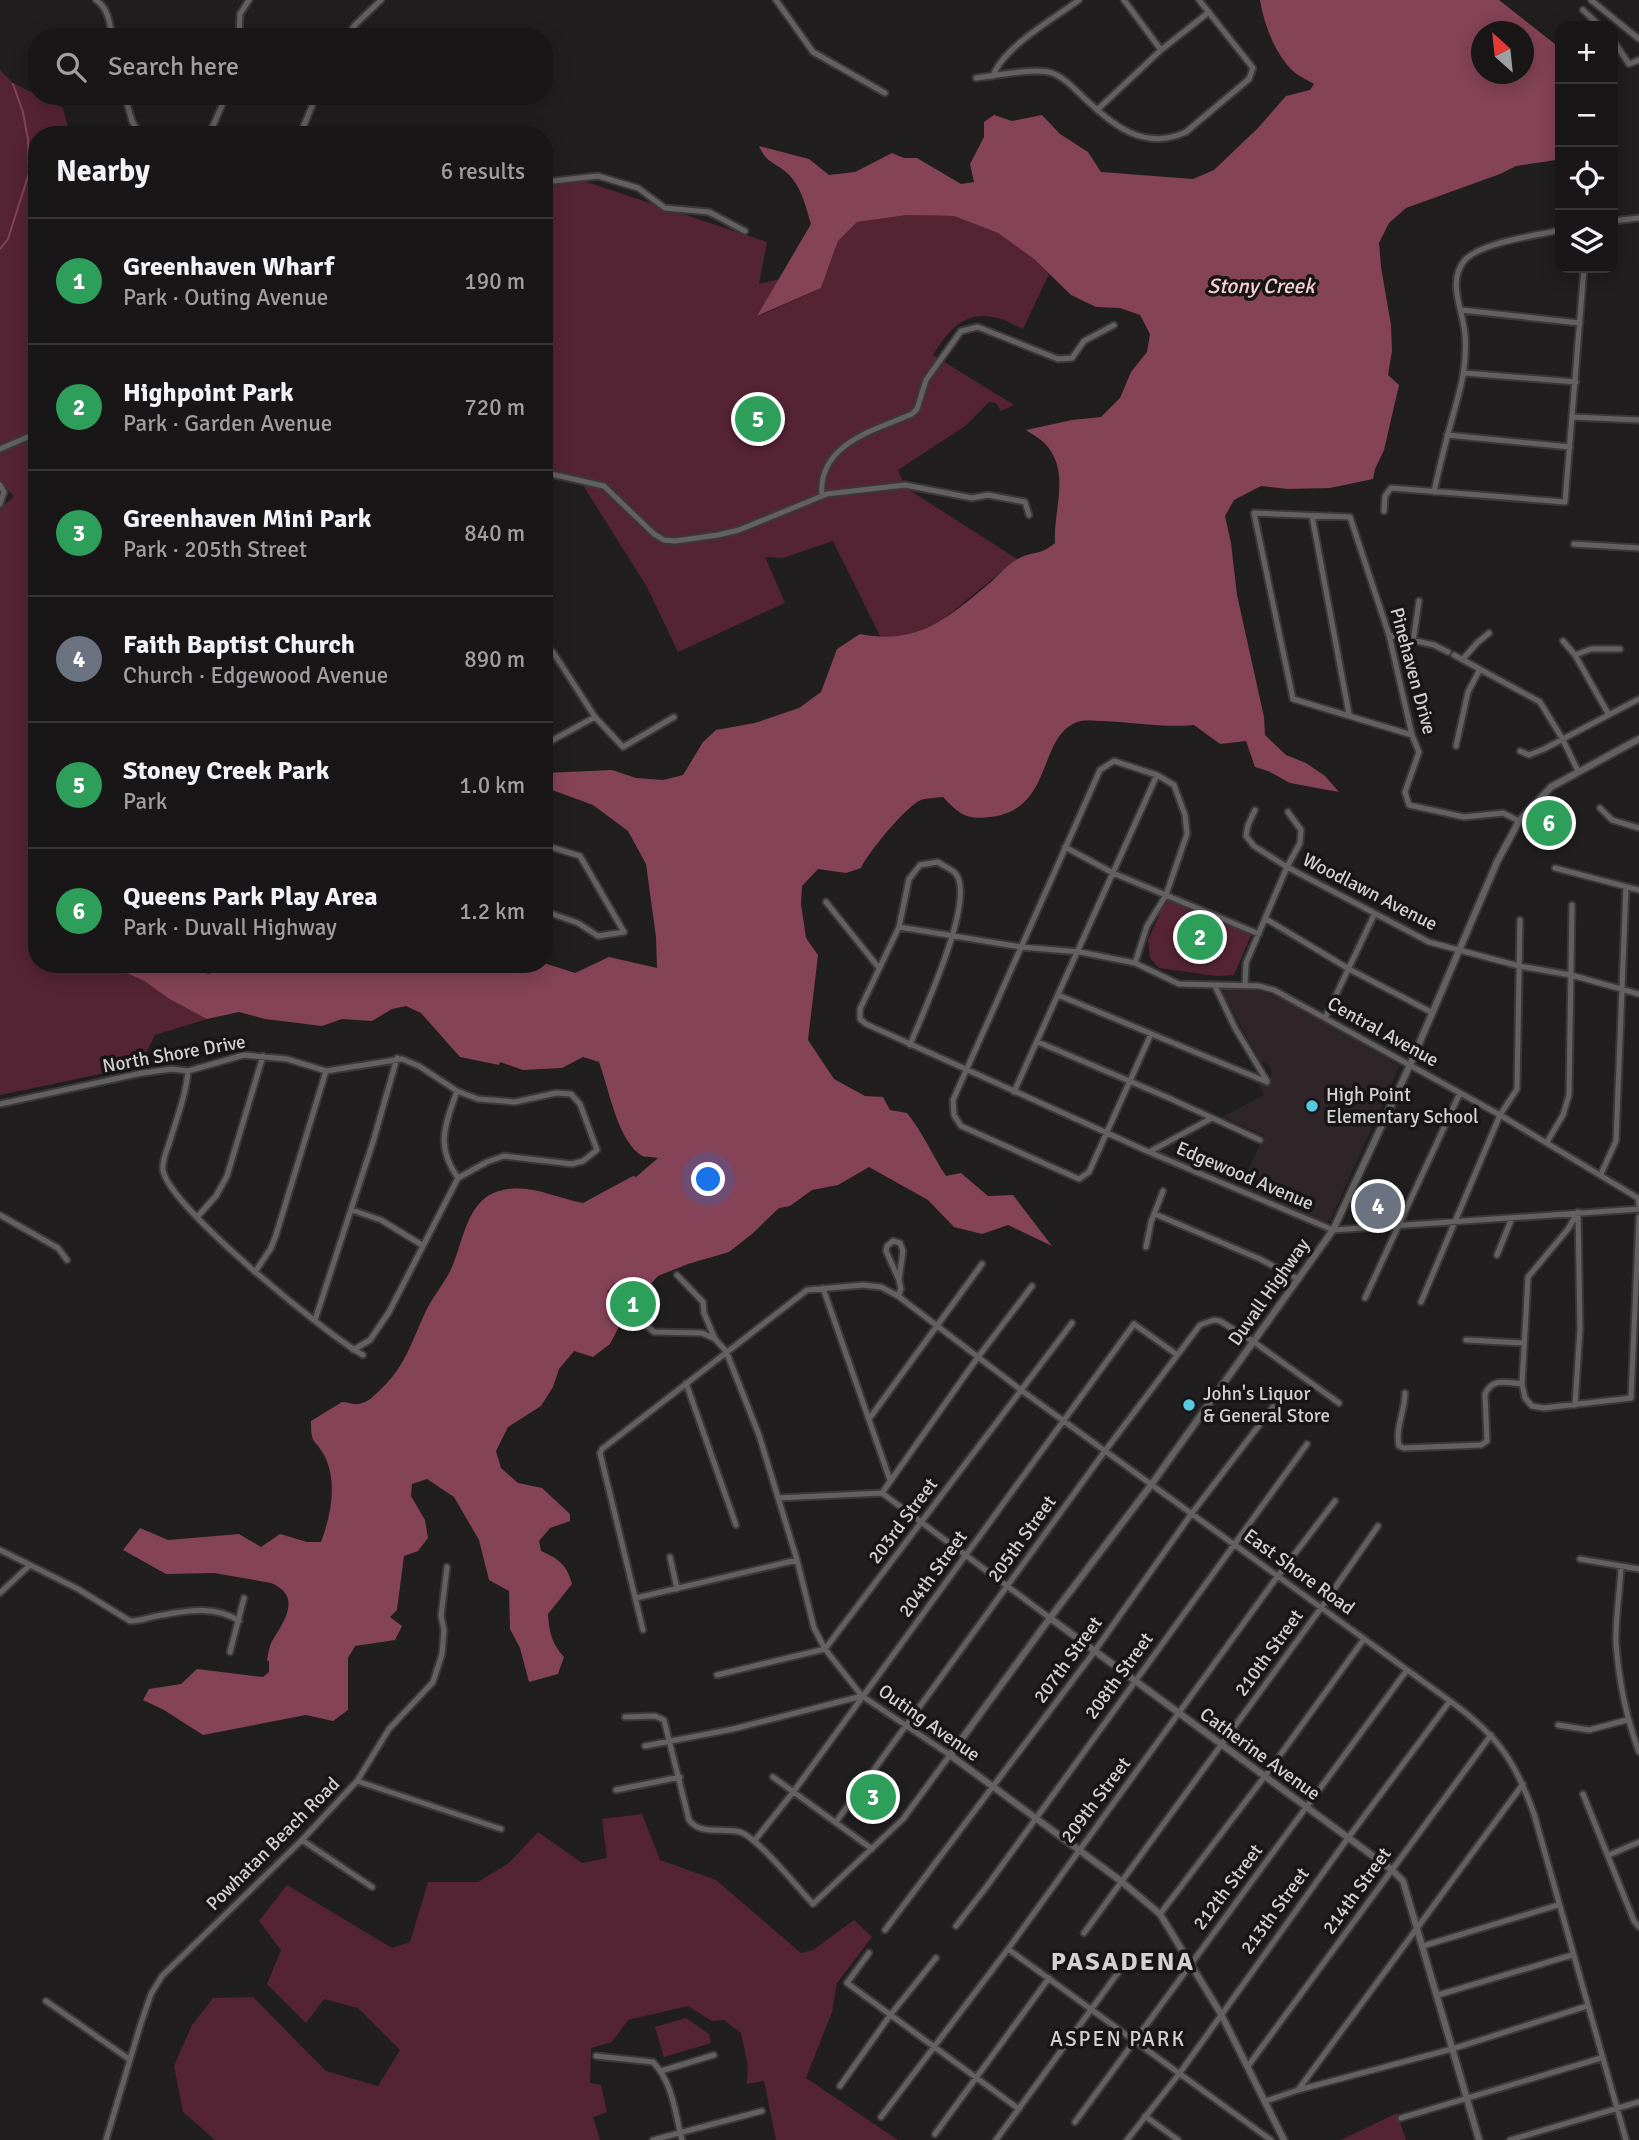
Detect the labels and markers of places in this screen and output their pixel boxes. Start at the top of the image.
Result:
pin: 5 [735,393,781,445]
pin: 6 [1526,797,1572,849]
pin: 2 [1177,911,1223,963]
place label: High Point Elementary School [1326,1083,1479,1129]
marker: High Point Elementary School [1304,1098,1320,1114]
pin: 4 [1355,1180,1401,1232]
pin: 1 [610,1278,656,1330]
place label: John's Liquor & General Store [1203,1382,1330,1428]
marker: John's Liquor & General Store [1181,1397,1197,1413]
pin: 3 [850,1771,896,1823]

